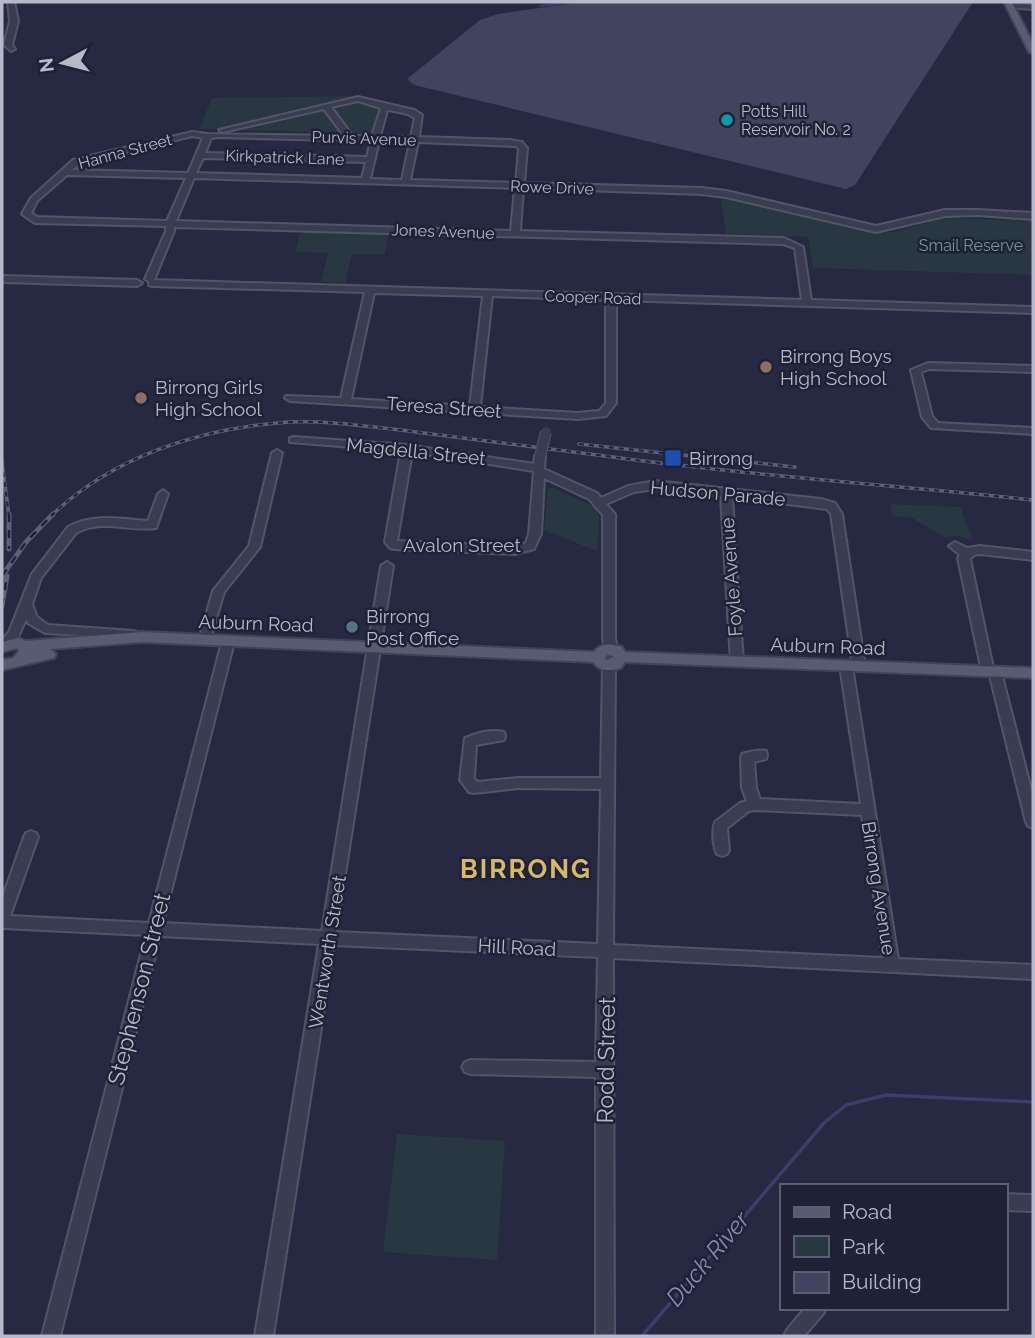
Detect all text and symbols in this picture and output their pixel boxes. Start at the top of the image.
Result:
north arrow [28,28,98,98]
text: N [34,57,58,74]
place label: Potts Hill Reservoir No. 2 [741,102,851,139]
marker: Potts Hill Reservoir No. 2 [719,112,735,128]
street label: Purvis Avenue [311,127,417,150]
street label: Hanna Street [76,130,175,173]
street label: Kirkpatrick Lane [225,146,345,169]
street label: Rowe Drive [510,177,594,198]
street label: Jones Avenue [391,220,495,243]
park label: Smail Reserve [919,236,1023,255]
street label: Cooper Road [544,286,642,309]
place label: Birrong Boys High School [780,345,892,389]
marker: Birrong Boys High School [758,359,774,375]
place label: Birrong Girls High School [155,376,263,420]
marker: Birrong Girls High School [133,390,149,406]
street label: Teresa Street [386,392,503,422]
street label: Magdella Street [345,433,487,469]
place label: Birrong [689,447,753,469]
marker: Birrong [663,448,683,468]
street label: Hudson Parade [650,476,786,510]
street label: Foyle Avenue [716,517,746,637]
street label: Avalon Street [403,534,521,556]
place label: Birrong Post Office [366,605,459,649]
street label: Auburn Road [198,610,314,636]
marker: Birrong Post Office [344,619,360,635]
street label: Auburn Road [770,633,886,659]
street label: Birrong Avenue [858,820,900,956]
district label: BIRRONG [460,854,592,884]
street label: Wentworth Street [304,873,350,1030]
street label: Stephenson Street [102,890,176,1088]
street label: Hill Road [477,934,557,960]
street label: Rodd Street [591,996,620,1124]
legend [780,1184,1007,1310]
text: Road [842,1199,892,1224]
water label: Duck River [660,1205,756,1312]
text: Park [842,1234,885,1259]
text: Building [842,1269,922,1294]

